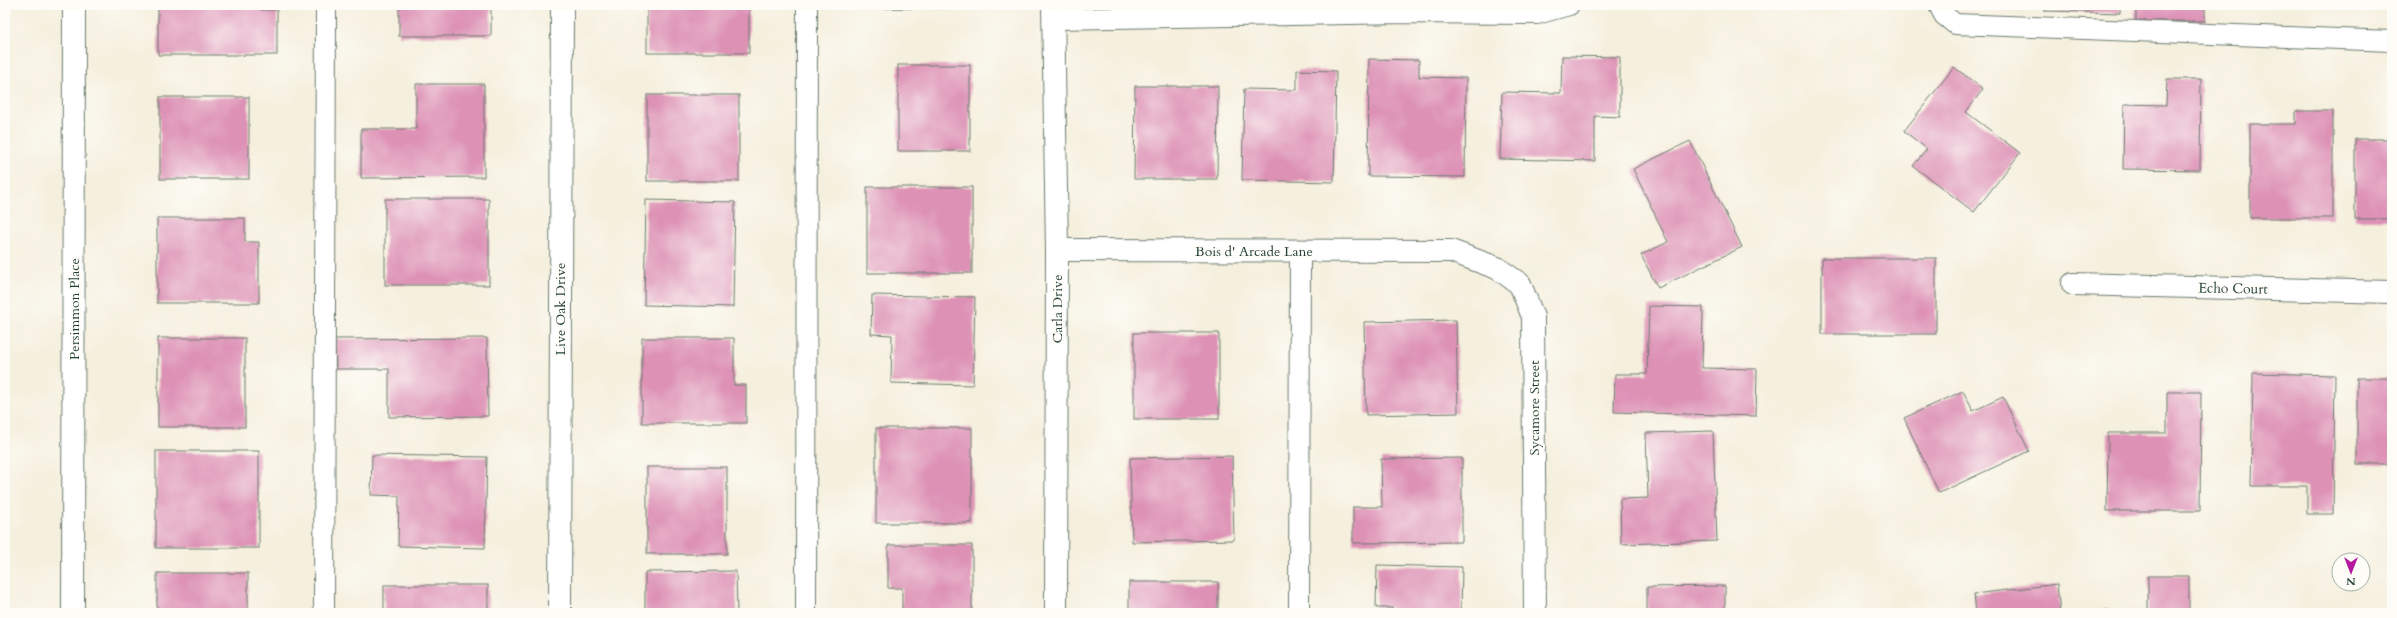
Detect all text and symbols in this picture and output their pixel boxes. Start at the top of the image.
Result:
street label: Bois d' Arcade Lane [1195,242,1313,261]
street label: Persimmon Place [65,258,84,360]
street label: Live Oak Drive [551,263,570,355]
street label: Carla Drive [1048,274,1067,344]
street label: Echo Court [2198,278,2268,299]
street label: Sycamore Street [1525,360,1544,456]
north arrow [2331,552,2371,592]
text: N [2346,574,2356,589]

